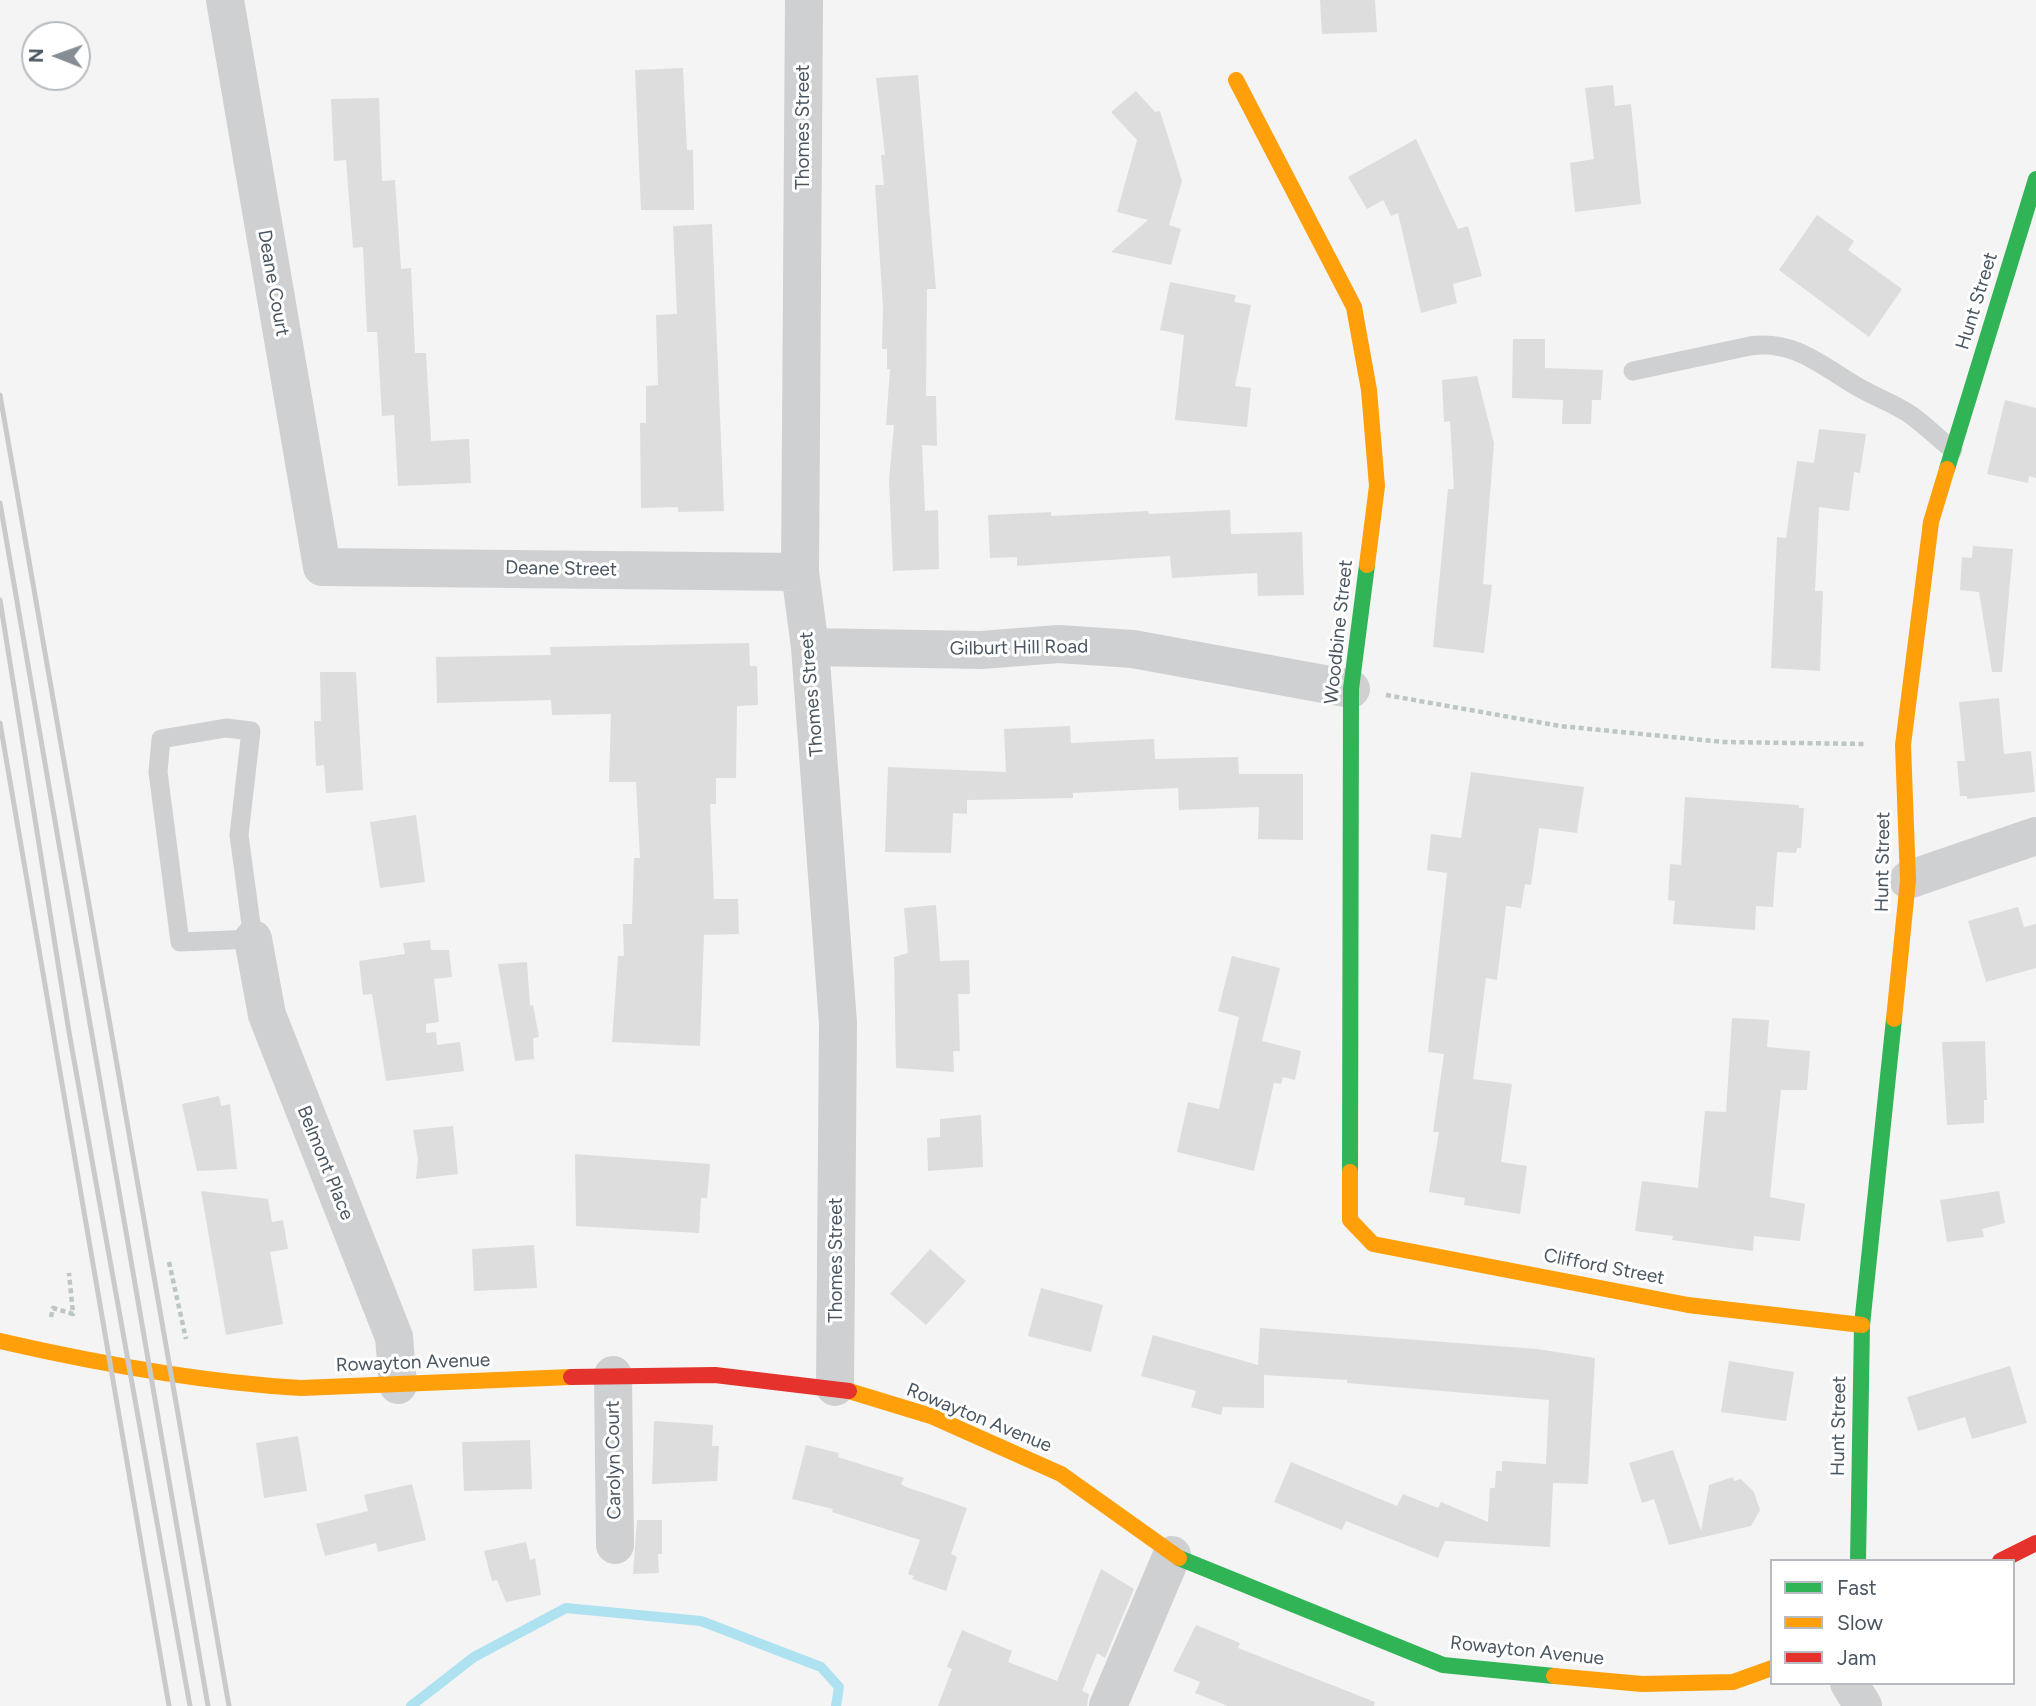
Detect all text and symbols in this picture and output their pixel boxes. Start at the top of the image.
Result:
north arrow [21,21,91,91]
text: N [25,48,48,63]
street label: Thomes Street [792,64,814,190]
street label: Deane Court [252,228,294,338]
street label: Hunt Street [1951,250,2003,352]
street label: Deane Street [505,557,617,581]
street label: Woodbine Street [1320,559,1358,705]
street label: Thomes Street [795,631,829,757]
street label: Gilburt Hill Road [950,635,1088,661]
street label: Hunt Street [1871,812,1895,912]
street label: Belmont Place [292,1102,358,1224]
street label: Thomes Street [825,1197,847,1323]
street label: Clifford Street [1542,1244,1666,1290]
street label: Rowayton Avenue [335,1349,491,1377]
street label: Hunt Street [1827,1376,1851,1476]
street label: Rowayton Avenue [903,1378,1055,1458]
street label: Carolyn Court [602,1400,626,1520]
legend [1770,1559,2015,1685]
text: Fast [1837,1575,1877,1600]
text: Slow [1837,1610,1883,1635]
street label: Rowayton Avenue [1449,1632,1605,1670]
text: Jam [1837,1645,1876,1670]

